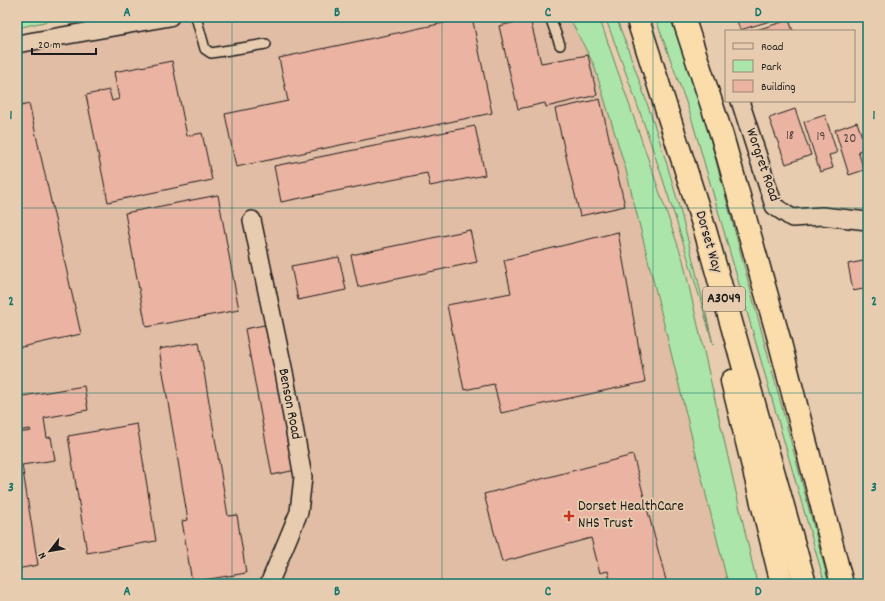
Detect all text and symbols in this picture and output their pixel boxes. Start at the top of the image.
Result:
text: A [123,4,131,23]
text: B [334,4,340,23]
text: C [545,4,552,23]
text: D [755,4,762,23]
scale bar [32,30,96,56]
legend [725,30,855,102]
text: 20 m [38,37,61,54]
text: Road [761,39,783,56]
text: Park [761,59,782,76]
text: Building [761,79,796,96]
text: 1 [10,107,13,126]
text: 1 [873,107,876,126]
street label: Worgret Road [739,125,785,205]
house number: 18 [786,127,794,146]
house number: 19 [817,128,825,147]
house number: 20 [844,130,856,149]
street label: Dorset Way [689,208,728,276]
road number: A3049 [703,287,745,311]
text: 2 [8,293,14,312]
text: 2 [871,293,877,312]
street label: Benson Road [271,367,307,441]
text: 3 [8,479,14,498]
text: 3 [871,479,877,498]
place label: Dorset HealthCare NHS Trust [578,496,684,535]
marker: Dorset HealthCare NHS Trust [563,510,575,522]
north arrow [30,531,70,571]
text: N [35,548,51,562]
text: A [123,583,131,601]
text: B [334,583,340,601]
text: C [545,583,552,601]
text: D [755,583,762,601]

